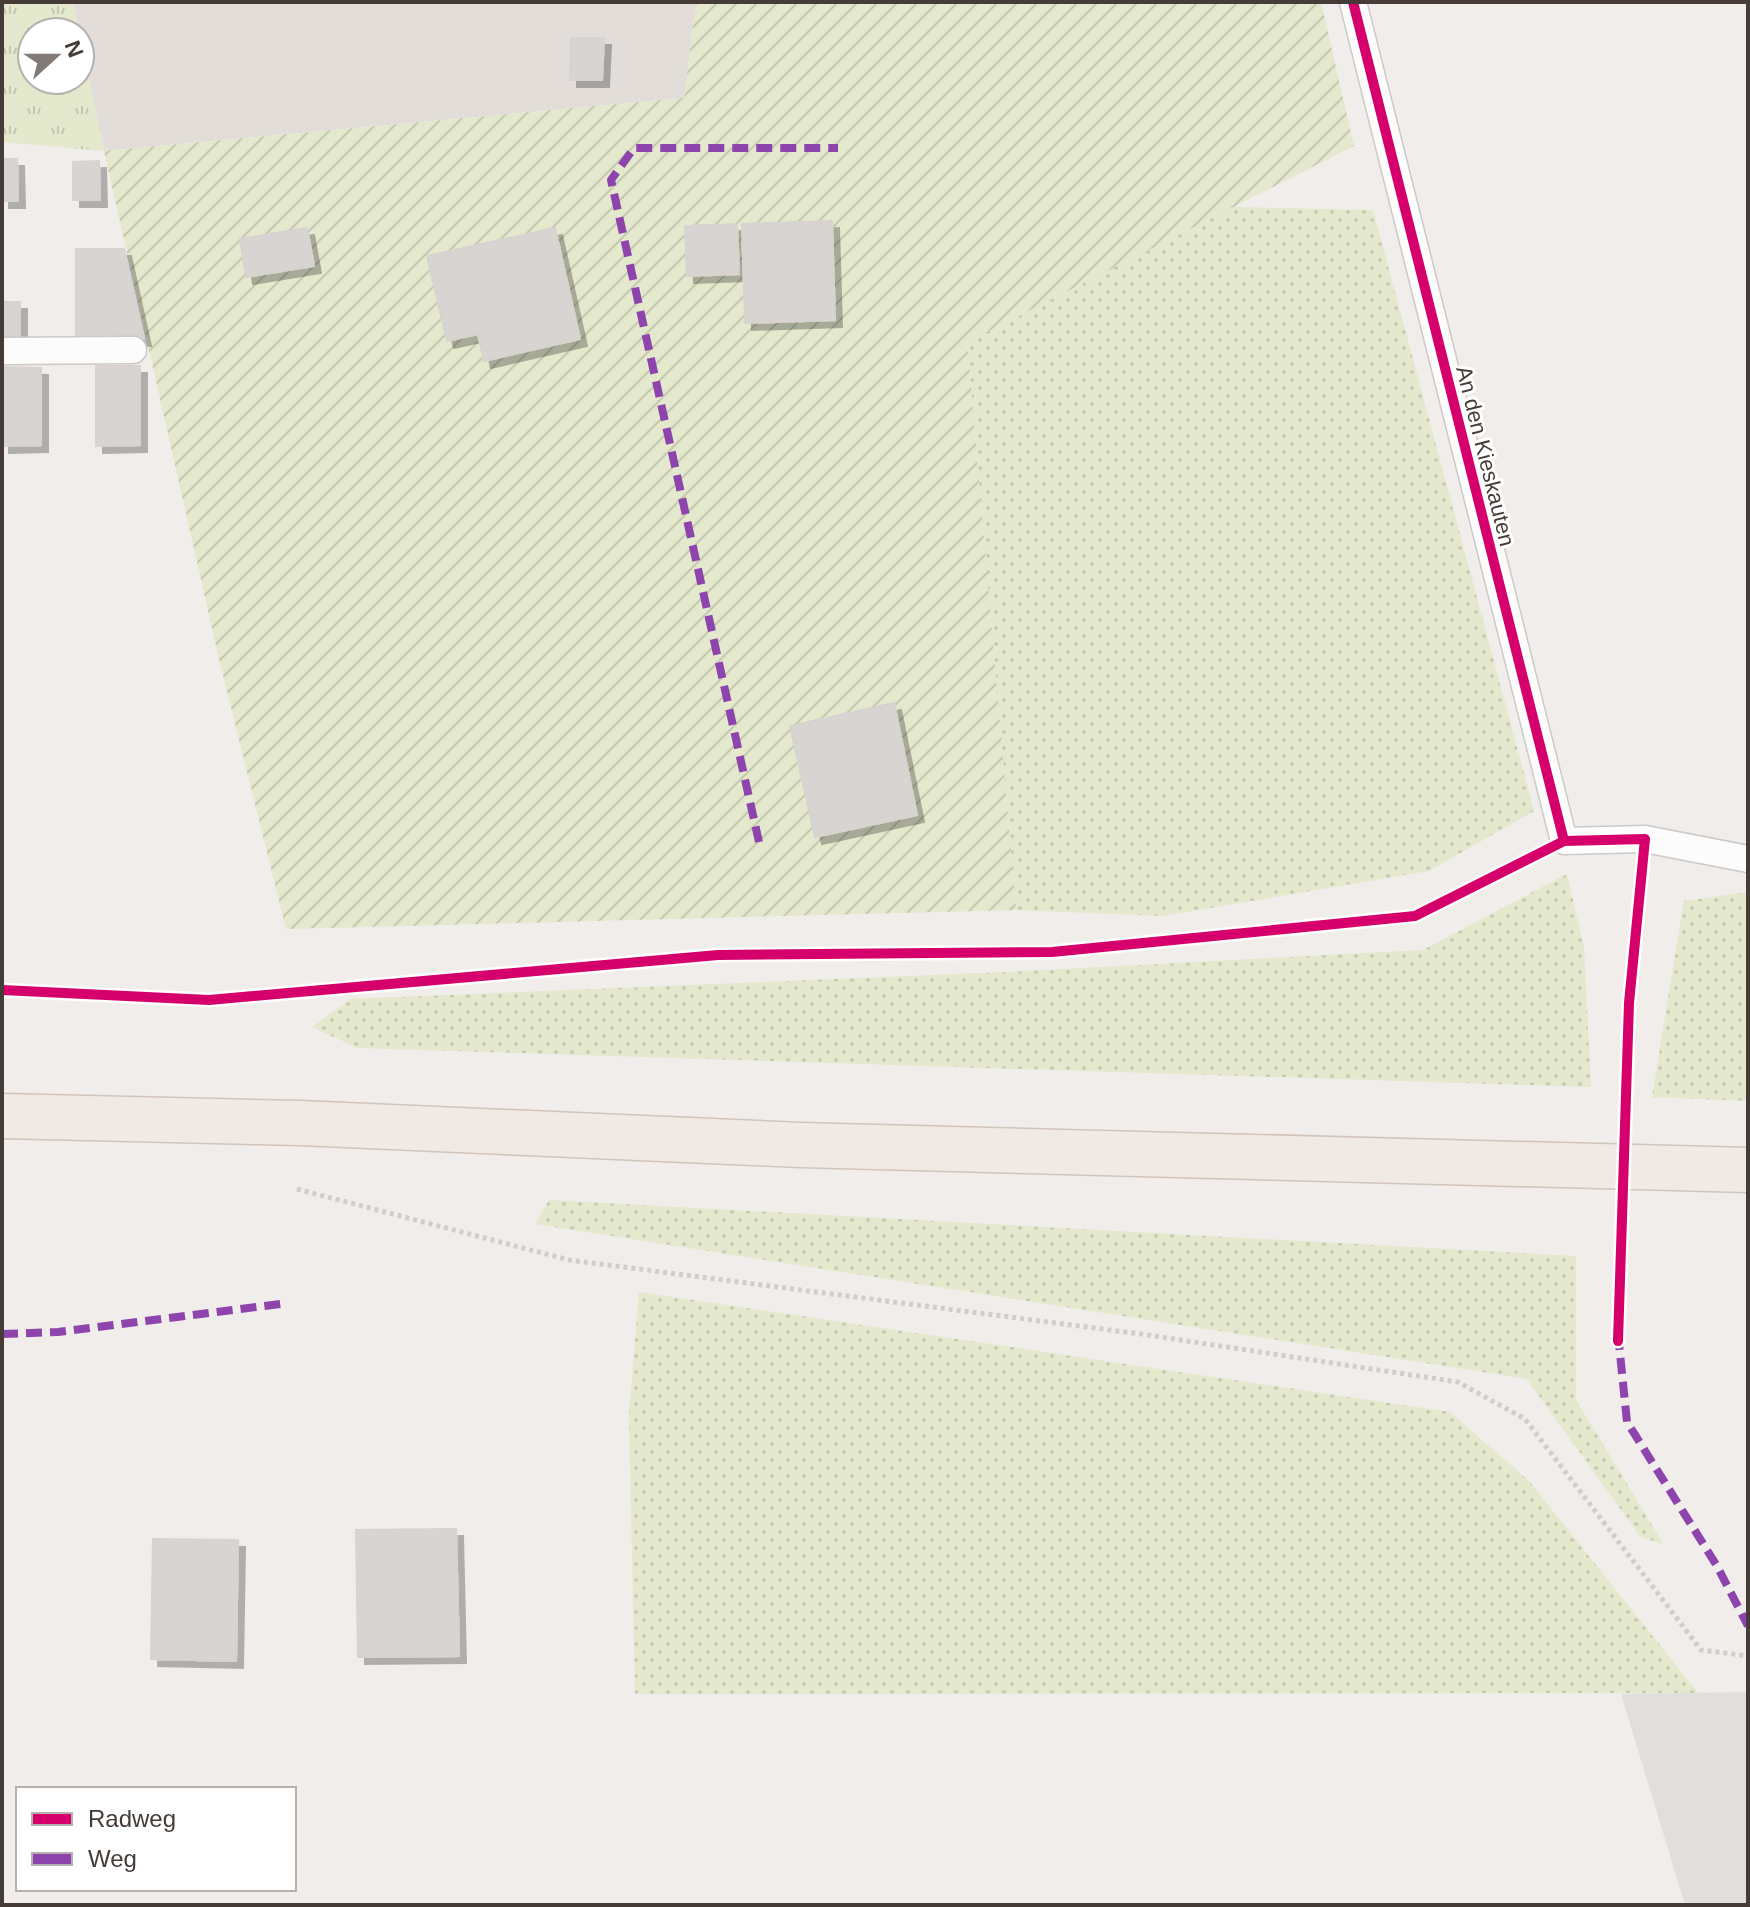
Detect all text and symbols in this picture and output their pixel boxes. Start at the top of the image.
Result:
north arrow [16,16,96,96]
text: N [60,37,89,61]
street label: An den Kieskauten [1451,363,1520,549]
legend [16,1787,296,1891]
text: Radweg [88,1805,176,1832]
text: Weg [88,1845,137,1872]

